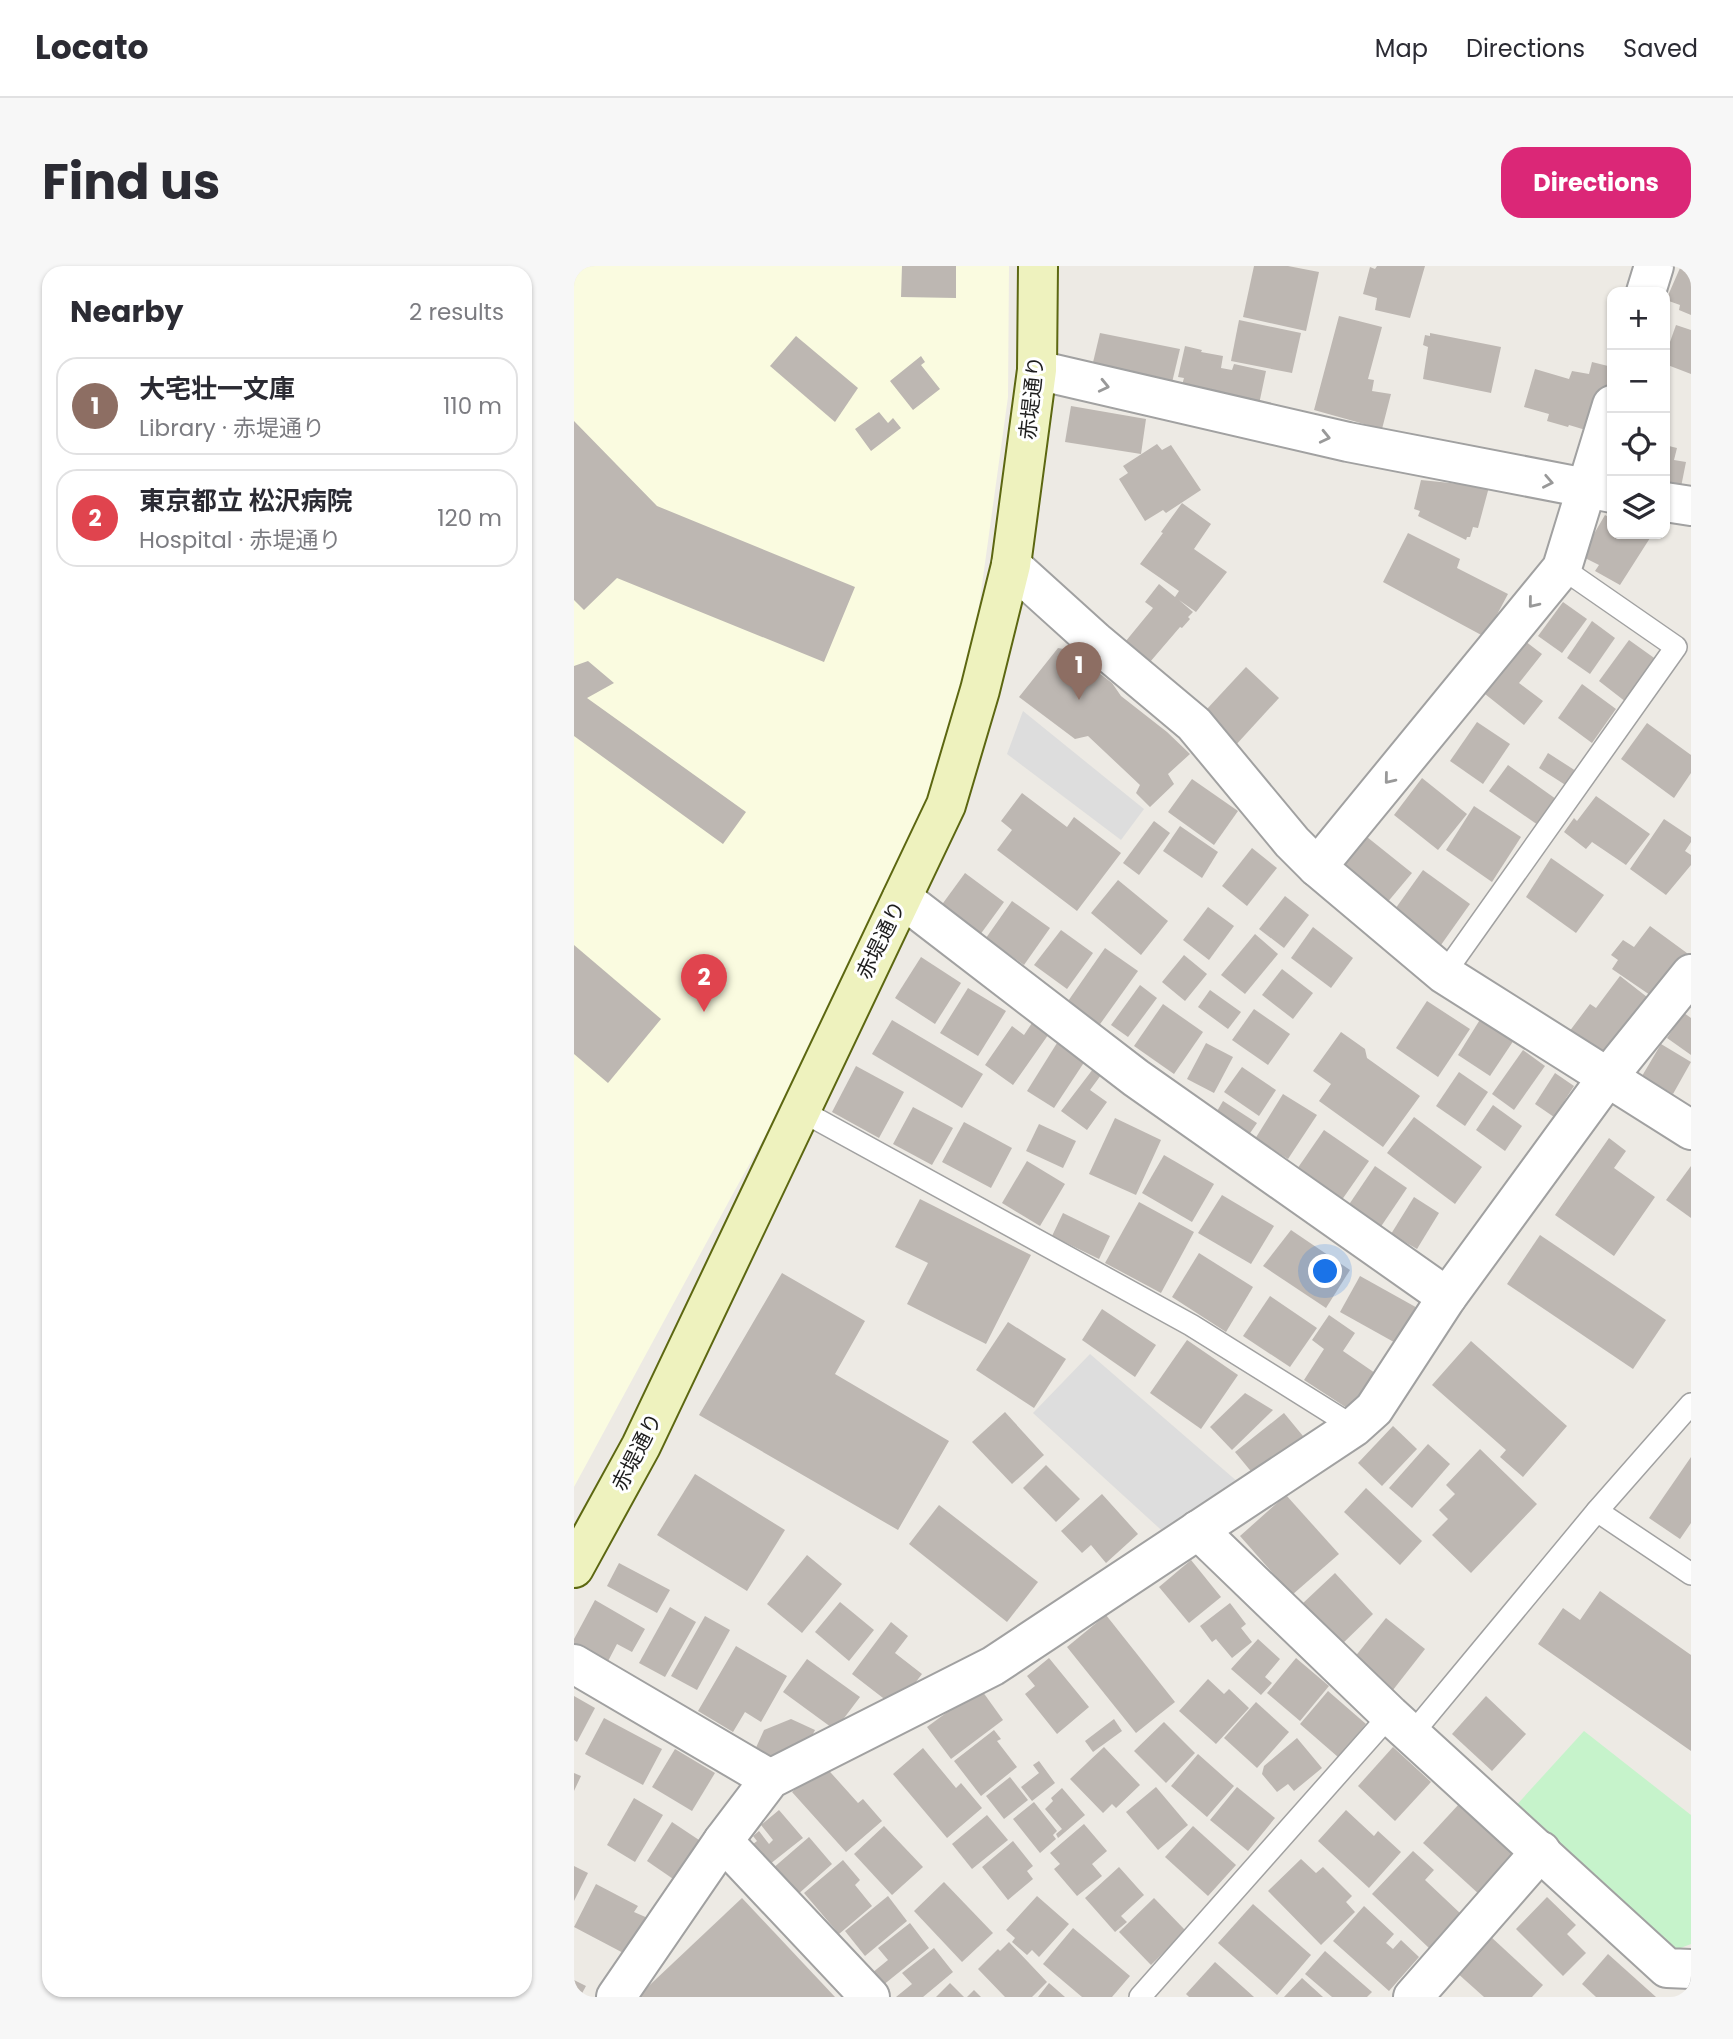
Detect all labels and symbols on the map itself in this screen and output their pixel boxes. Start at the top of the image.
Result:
street label: 赤堤通り [1013,355,1050,441]
one-way arrow [1098,377,1110,392]
one-way arrow [1319,428,1331,443]
one-way arrow [1542,473,1554,488]
one-way arrow [1529,594,1541,607]
pin: 1 [1056,642,1102,700]
one-way arrow [1385,770,1397,783]
street label: 赤堤通り [849,896,912,984]
pin: 2 [681,954,727,1012]
your location [1308,1254,1342,1288]
street label: 赤堤通り [605,1408,669,1496]

